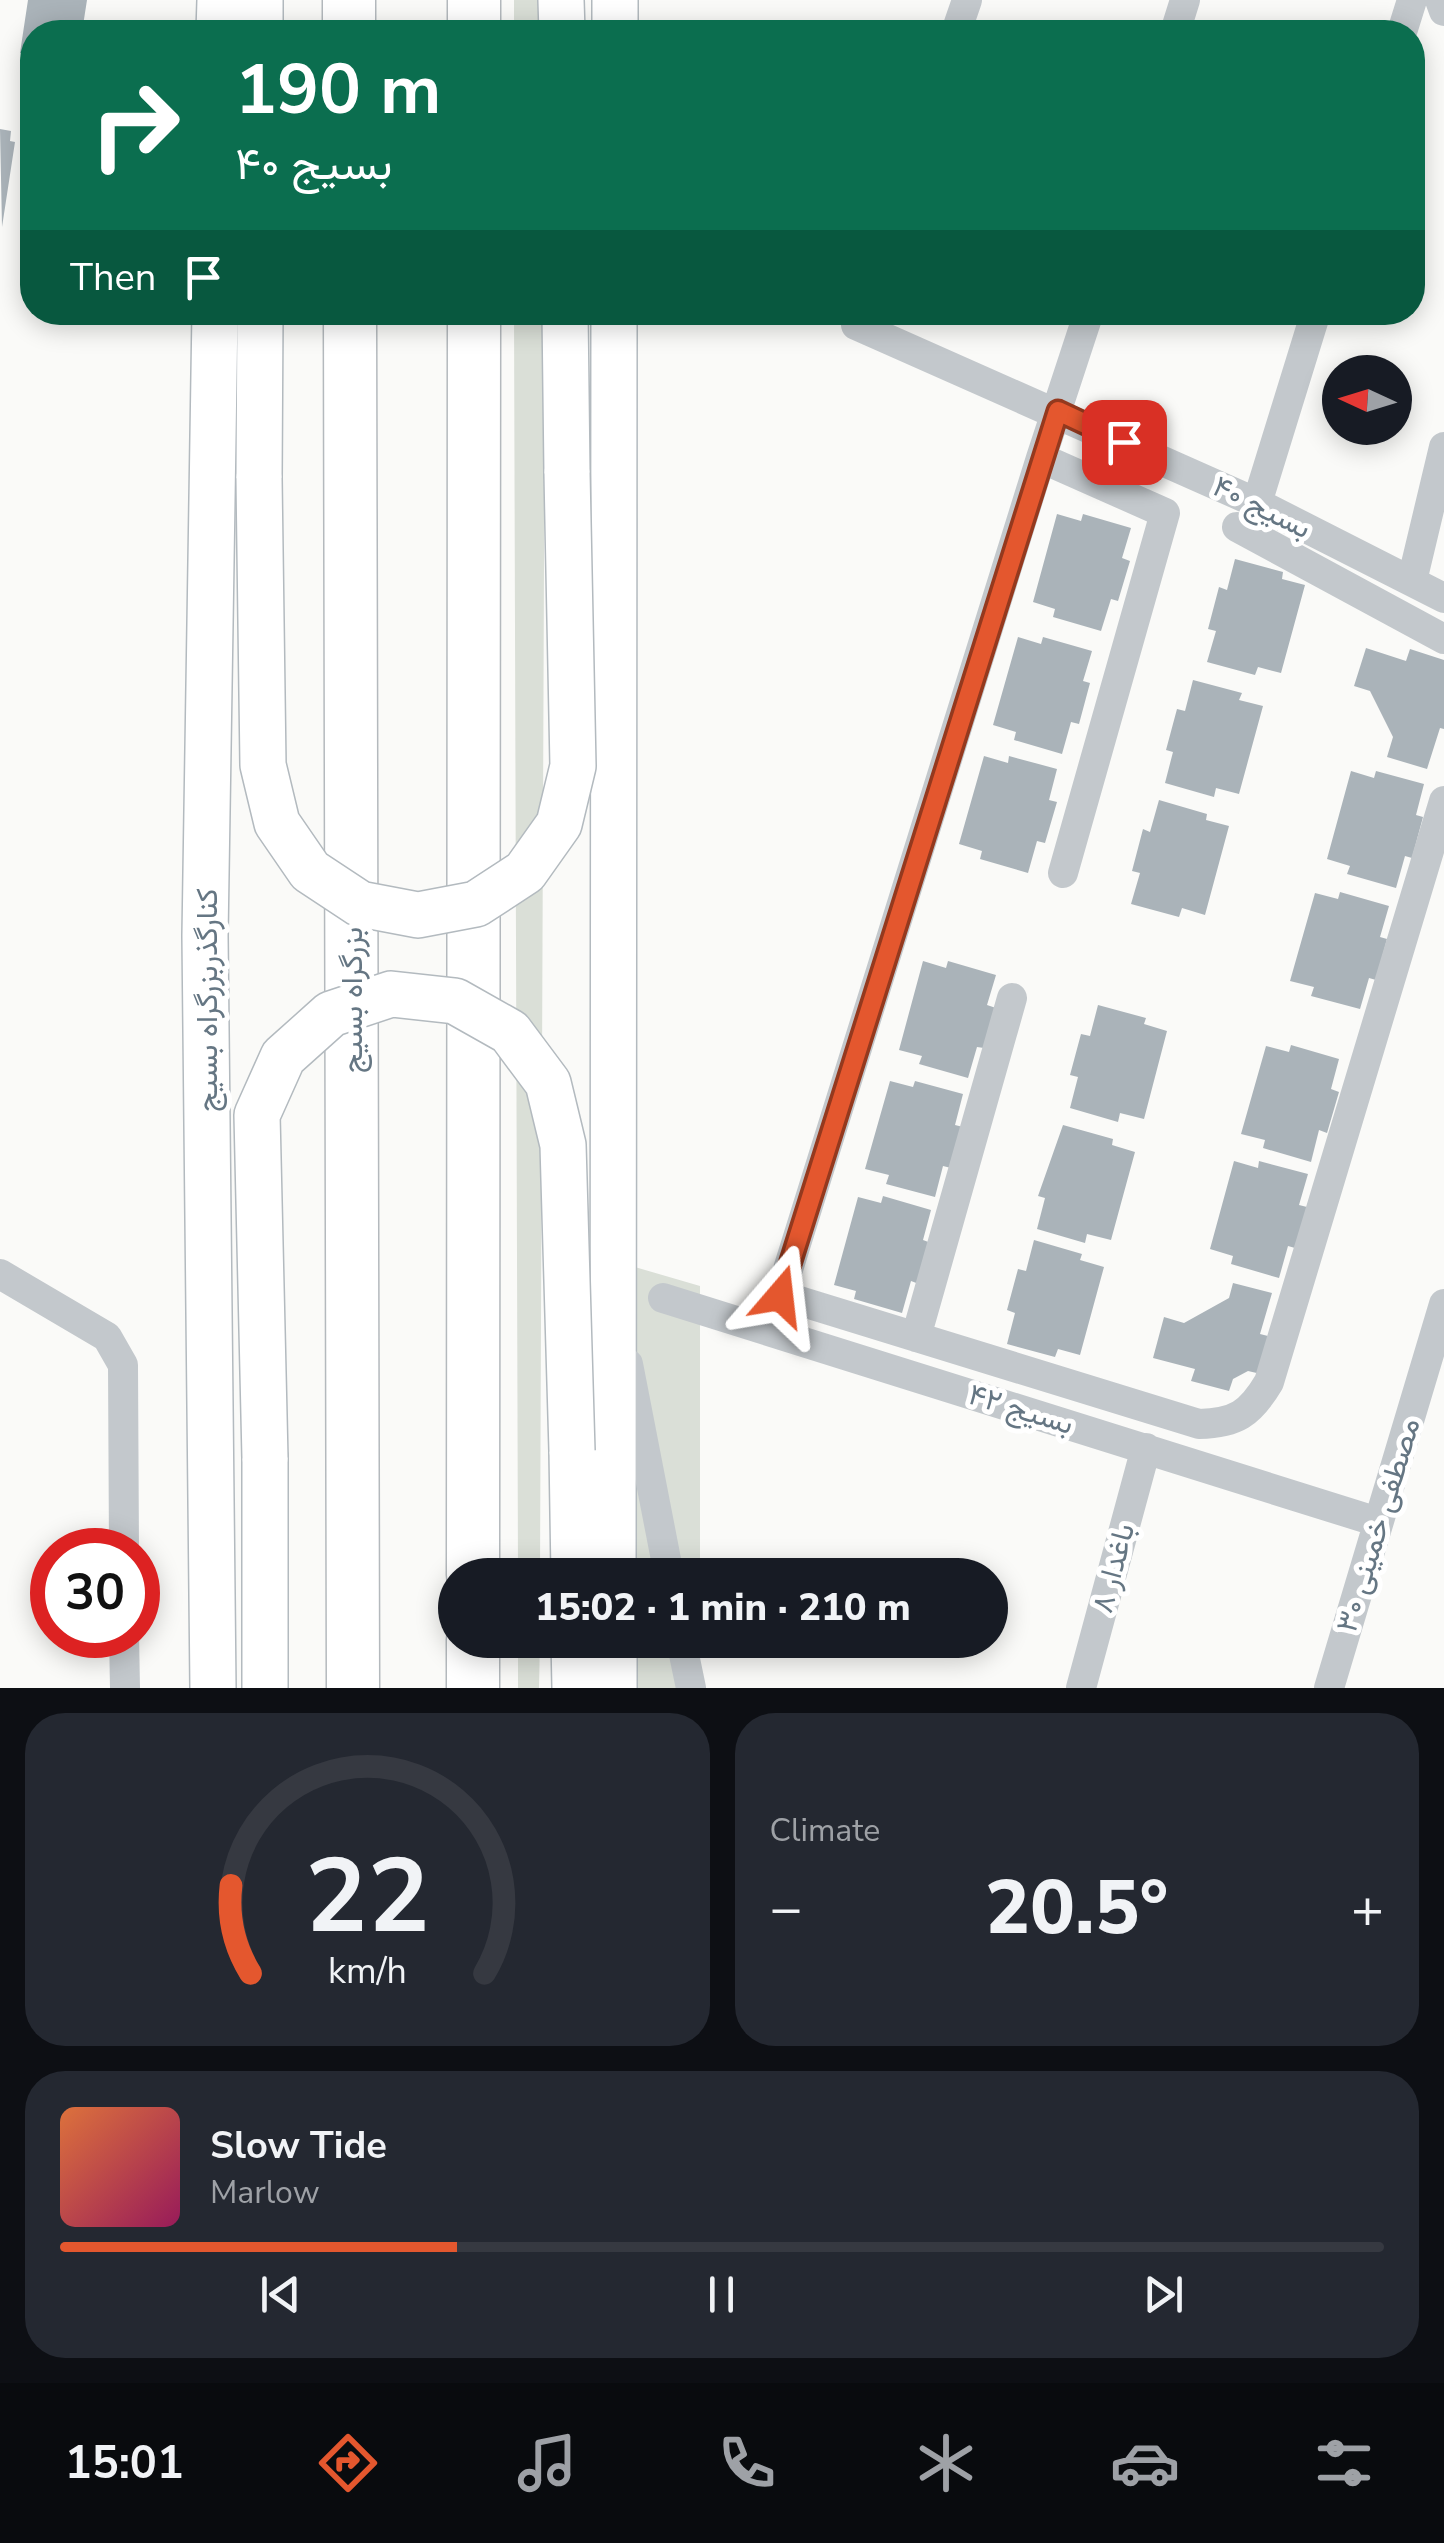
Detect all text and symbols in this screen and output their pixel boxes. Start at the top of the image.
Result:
text: 190 m [235,42,441,138]
icon: right [70,60,200,190]
text: بسیج ۴۰ [235,134,392,195]
icon: arrive [176,250,231,305]
text: Then [70,252,156,303]
north arrow [1322,355,1412,445]
map controls [1322,355,1412,445]
pin [1082,400,1167,485]
icon: arrive [1097,415,1152,470]
street label: بسیج ۴۰ [1206,466,1318,549]
street label: کنارگذربزرگراه بسیج [187,888,228,1112]
street label: بزرگراه بسیج [332,927,373,1073]
position arrow [728,1244,832,1348]
street label: بسیج ۴۲ [963,1374,1078,1445]
street label: مصطفی خمینی ۳۰ [1326,1413,1431,1637]
street label: باغدار ۸ [1082,1519,1145,1617]
speed limit sign: 30 [30,1528,160,1658]
text: 15:02 · 1 min · 210 m [535,1582,911,1633]
text: Climate [770,1809,880,1852]
text: 22 [305,1826,430,1968]
text: 20.5° [985,1857,1168,1959]
text: − [770,1871,803,1946]
text: + [1351,1871,1384,1946]
text: km/h [328,1947,407,1996]
text: Slow Tide [210,2120,387,2171]
text: Marlow [210,2171,320,2214]
icon: previous [253,2267,308,2322]
icon: pause [694,2267,749,2322]
icon: next [1136,2267,1191,2322]
icon: directions [313,2428,383,2498]
icon: music [512,2428,582,2498]
icon: phone [712,2428,782,2498]
icon: climate [911,2428,981,2498]
icon: car [1110,2428,1180,2498]
icon: filters [1309,2428,1379,2498]
text: 15:01 [65,2433,184,2494]

